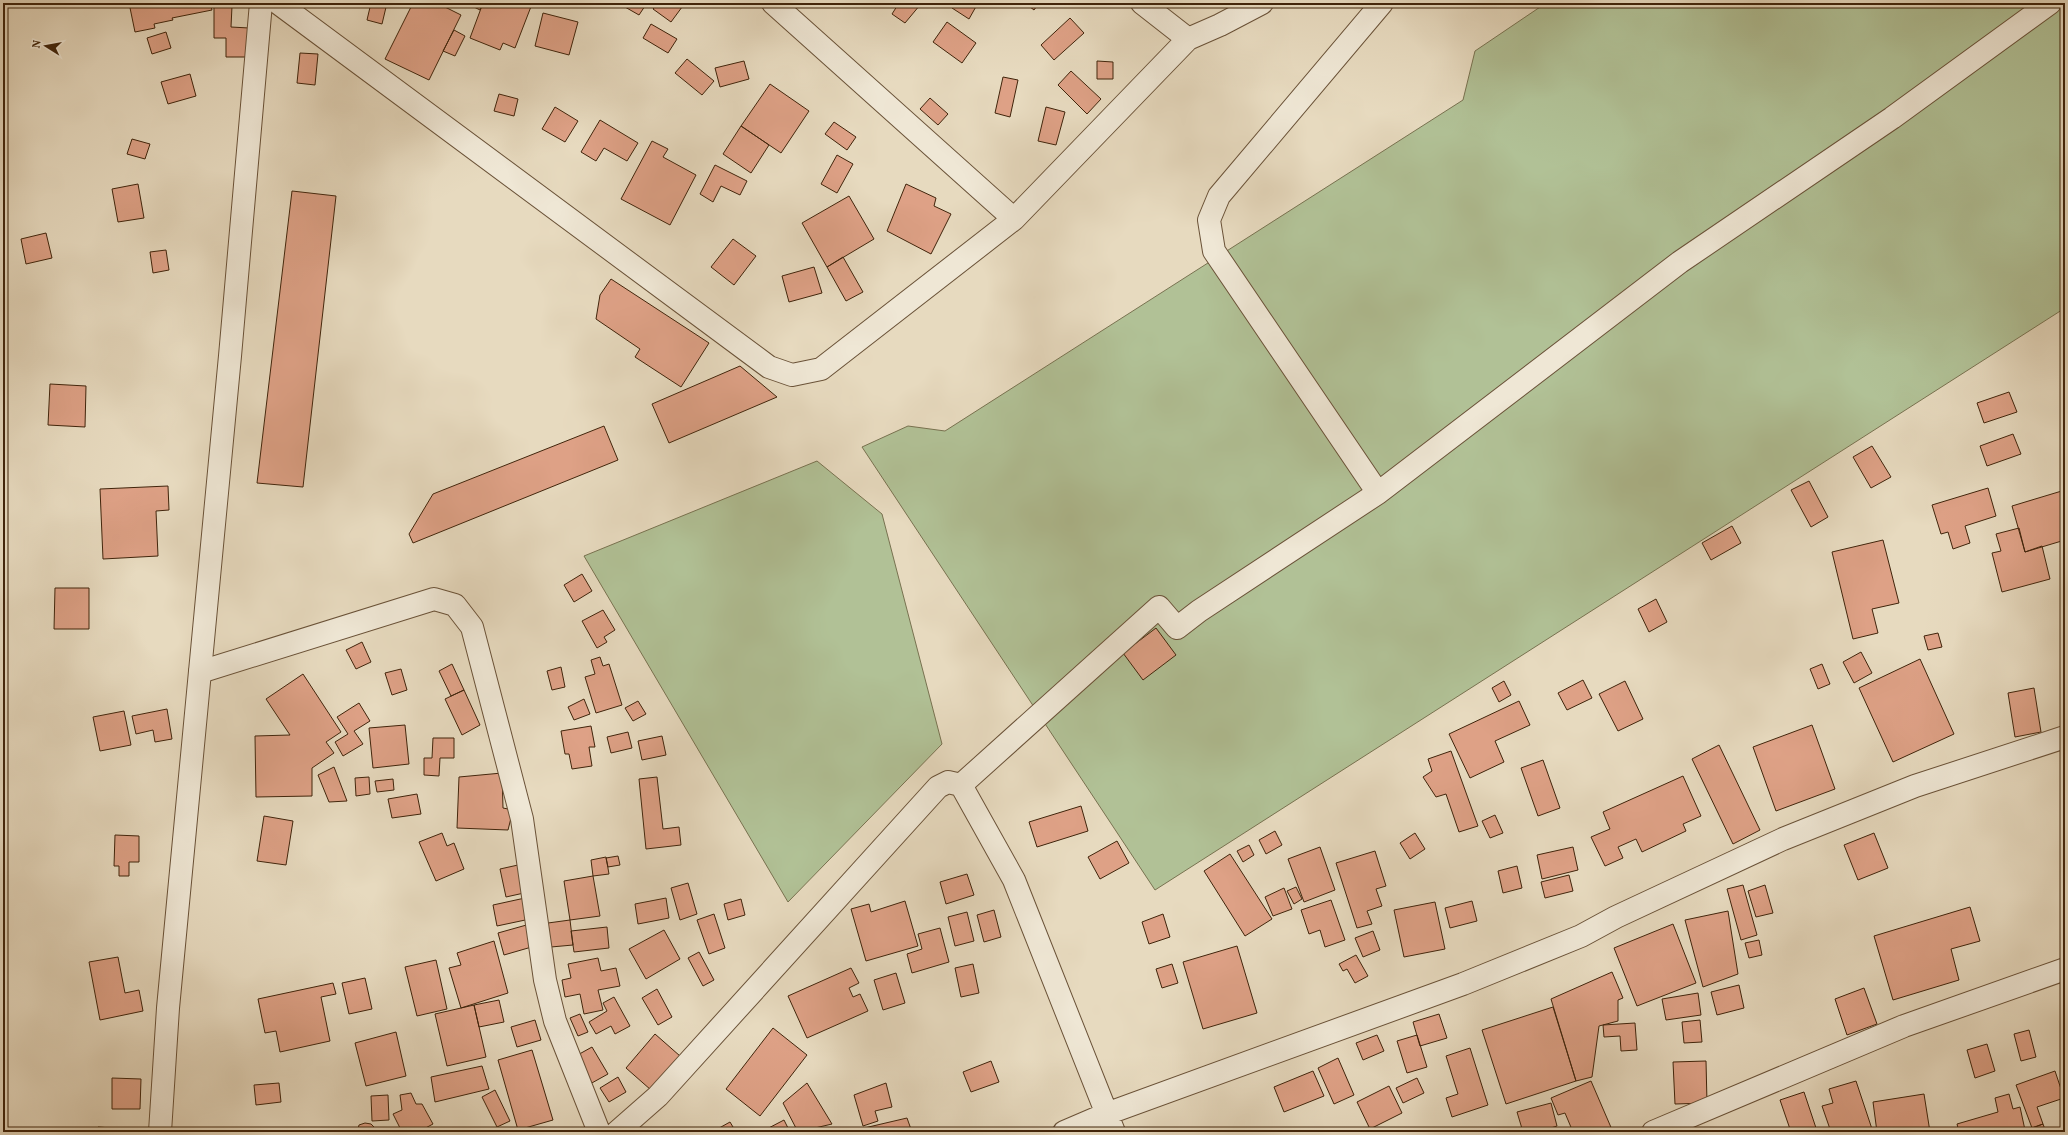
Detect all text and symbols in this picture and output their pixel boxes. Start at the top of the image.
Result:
north arrow [26,26,66,66]
text: N [30,39,46,50]

